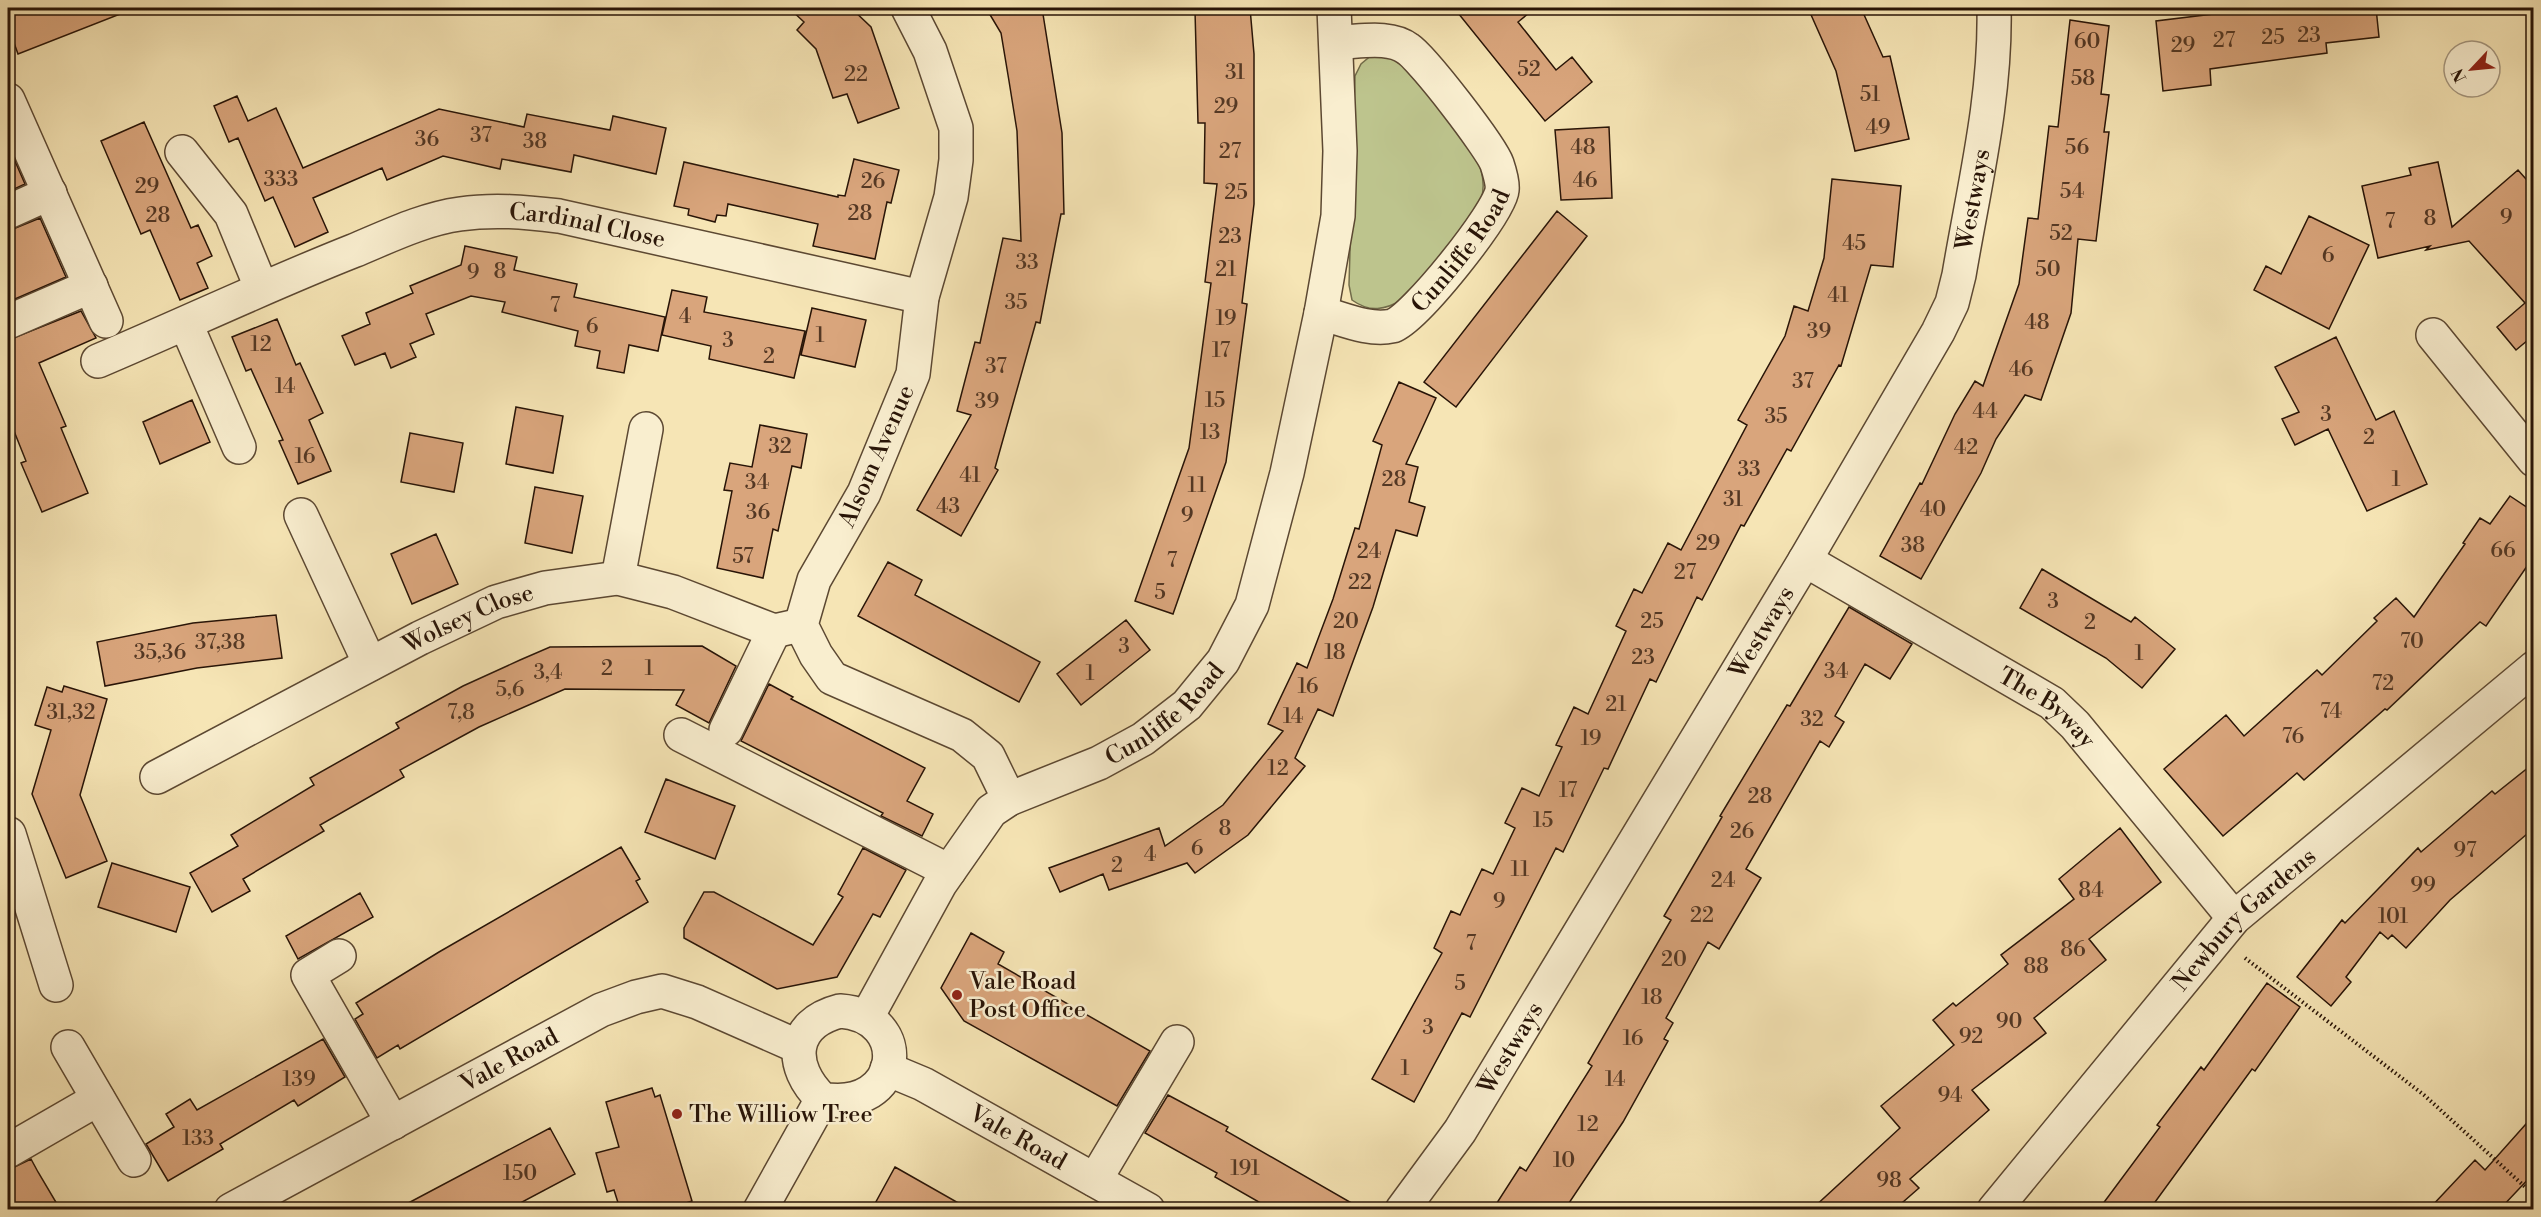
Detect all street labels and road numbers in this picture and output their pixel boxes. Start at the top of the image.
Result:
street label: Westways [1949,147,1998,254]
street label: Cunliffe Road [1405,185,1518,320]
street label: Cardinal Close [508,198,668,255]
street label: Alsom Avenue [832,381,922,533]
street label: Wolsey Close [397,578,537,661]
street label: Westways [1723,581,1802,685]
street label: Cunliffe Road [1100,657,1232,773]
street label: The Byway [1993,661,2102,755]
street label: Newbury Gardens [2166,842,2323,998]
street label: Westways [1471,997,1550,1101]
street label: Vale Road [454,1022,564,1100]
street label: Vale Road [963,1098,1072,1178]

